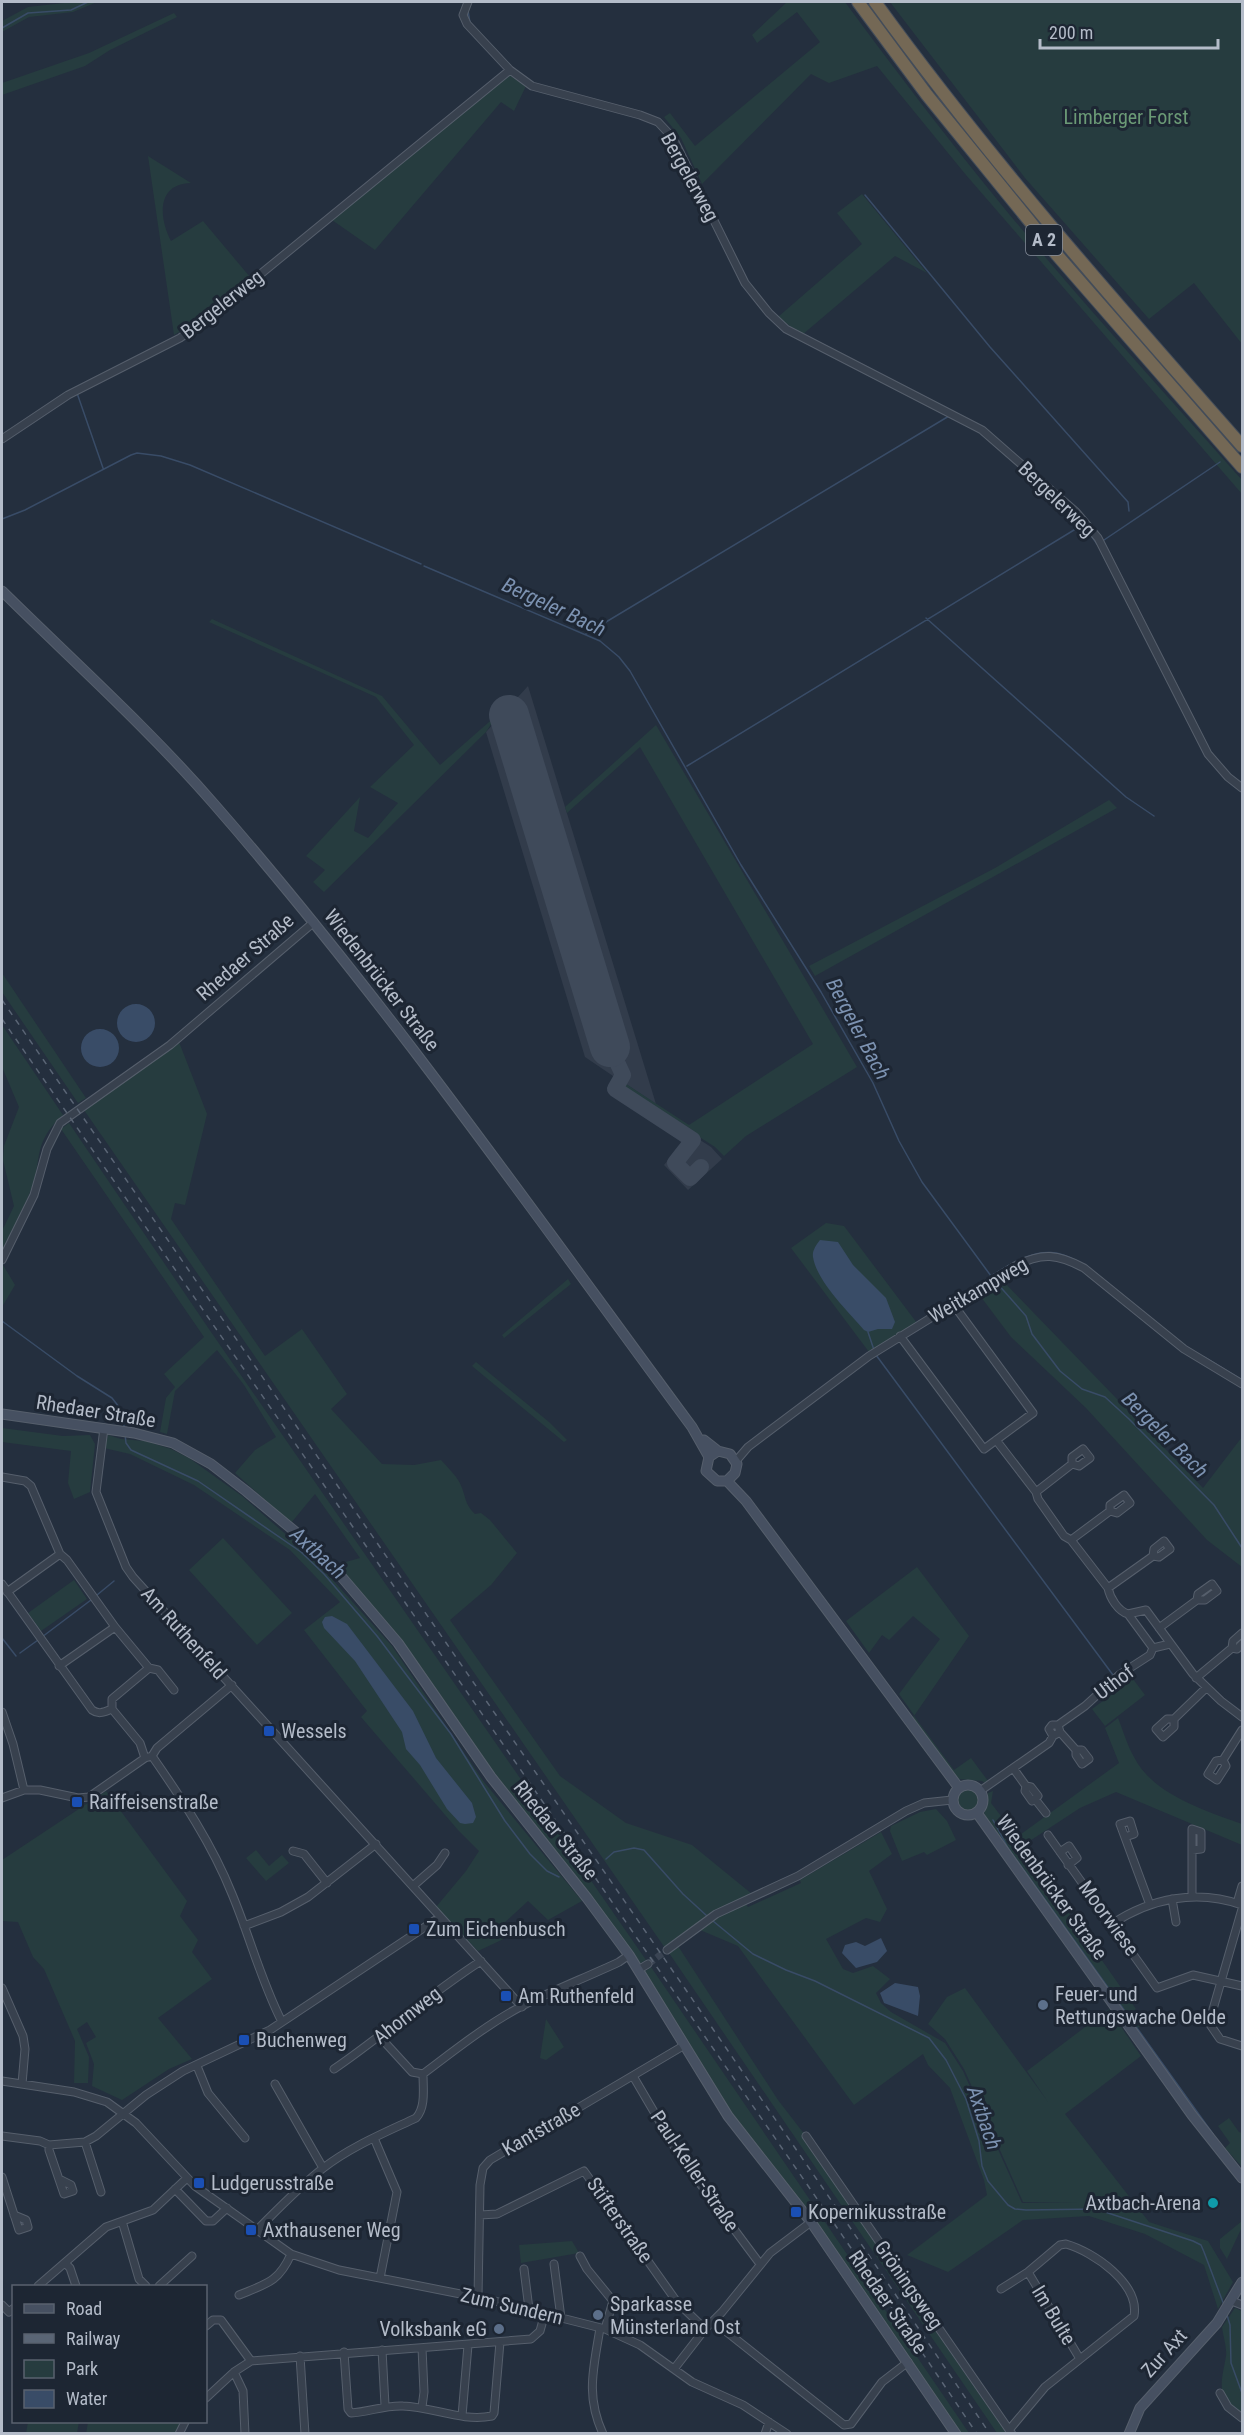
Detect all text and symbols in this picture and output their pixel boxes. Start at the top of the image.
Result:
scale bar [1040,12,1218,50]
text: 200 m [1049,22,1093,43]
park label: Limberger Forst [1064,105,1188,129]
street label: Bergelerweg [656,128,724,226]
road number: A 2 [1026,225,1062,255]
street label: Bergelerweg [176,264,268,344]
street label: Bergelerweg [1013,456,1101,542]
water label: Bergeler Bach [498,573,610,641]
street label: Wiedenbrücker Straße [319,904,445,1056]
street label: Rhedaer Straße [192,908,298,1006]
water label: Bergeler Bach [821,974,895,1084]
street label: Weitkampweg [924,1252,1032,1328]
water label: Bergeler Bach [1117,1387,1213,1483]
street label: Rhedaer Straße [35,1390,157,1432]
water label: Axtbach [285,1521,350,1584]
street label: Am Ruthenfeld [136,1582,232,1684]
street label: Uthof [1090,1659,1139,1705]
place label: Wessels [281,1719,347,1743]
marker: Wessels [262,1724,276,1738]
street label: Rhedaer Straße [509,1776,603,1884]
place label: Raiffeisenstraße [89,1790,219,1814]
marker: Raiffeisenstraße [70,1795,84,1809]
street label: Wiedenbrücker Straße [991,1810,1113,1964]
street label: Moorwiese [1074,1876,1144,1960]
place label: Zum Eichenbusch [426,1917,566,1941]
marker: Zum Eichenbusch [407,1922,421,1936]
street label: Ahornweg [368,1981,446,2049]
place label: Feuer- und Rettungswache Oelde [1055,1982,1226,2029]
place label: Am Ruthenfeld [518,1984,634,2008]
marker: Am Ruthenfeld [499,1989,513,2003]
marker: Feuer- und Rettungswache Oelde [1036,1998,1050,2012]
place label: Buchenweg [256,2028,347,2052]
marker: Buchenweg [237,2033,251,2047]
water label: Axtbach [962,2082,1006,2153]
street label: Kantstraße [498,2097,584,2161]
street label: Paul-Keller-Straße [646,2106,744,2236]
place label: Ludgerusstraße [211,2171,334,2195]
street label: Stifterstraße [582,2173,658,2267]
marker: Ludgerusstraße [192,2176,206,2190]
place label: Axtbach-Arena [1085,2191,1201,2215]
marker: Axtbach-Arena [1206,2196,1220,2210]
place label: Kopernikusstraße [808,2200,946,2224]
marker: Kopernikusstraße [789,2205,803,2219]
place label: Axthausener Weg [263,2218,401,2242]
marker: Axthausener Weg [244,2223,258,2237]
street label: Gröningsweg [870,2236,948,2334]
street label: Rhedaer Straße [844,2246,932,2358]
street label: Im Bulte [1027,2281,1081,2349]
street label: Zum Sundern [458,2283,566,2329]
legend [12,2285,207,2423]
place label: Sparkasse Münsterland Ost [610,2292,740,2339]
text: Road [66,2298,102,2319]
marker: Sparkasse Münsterland Ost [591,2308,605,2322]
place label: Volksbank eG [380,2317,487,2341]
marker: Volksbank eG [492,2322,506,2336]
street label: Zur Axt [1136,2324,1192,2382]
text: Railway [66,2328,121,2349]
text: Park [66,2358,98,2379]
text: Water [66,2388,108,2409]

